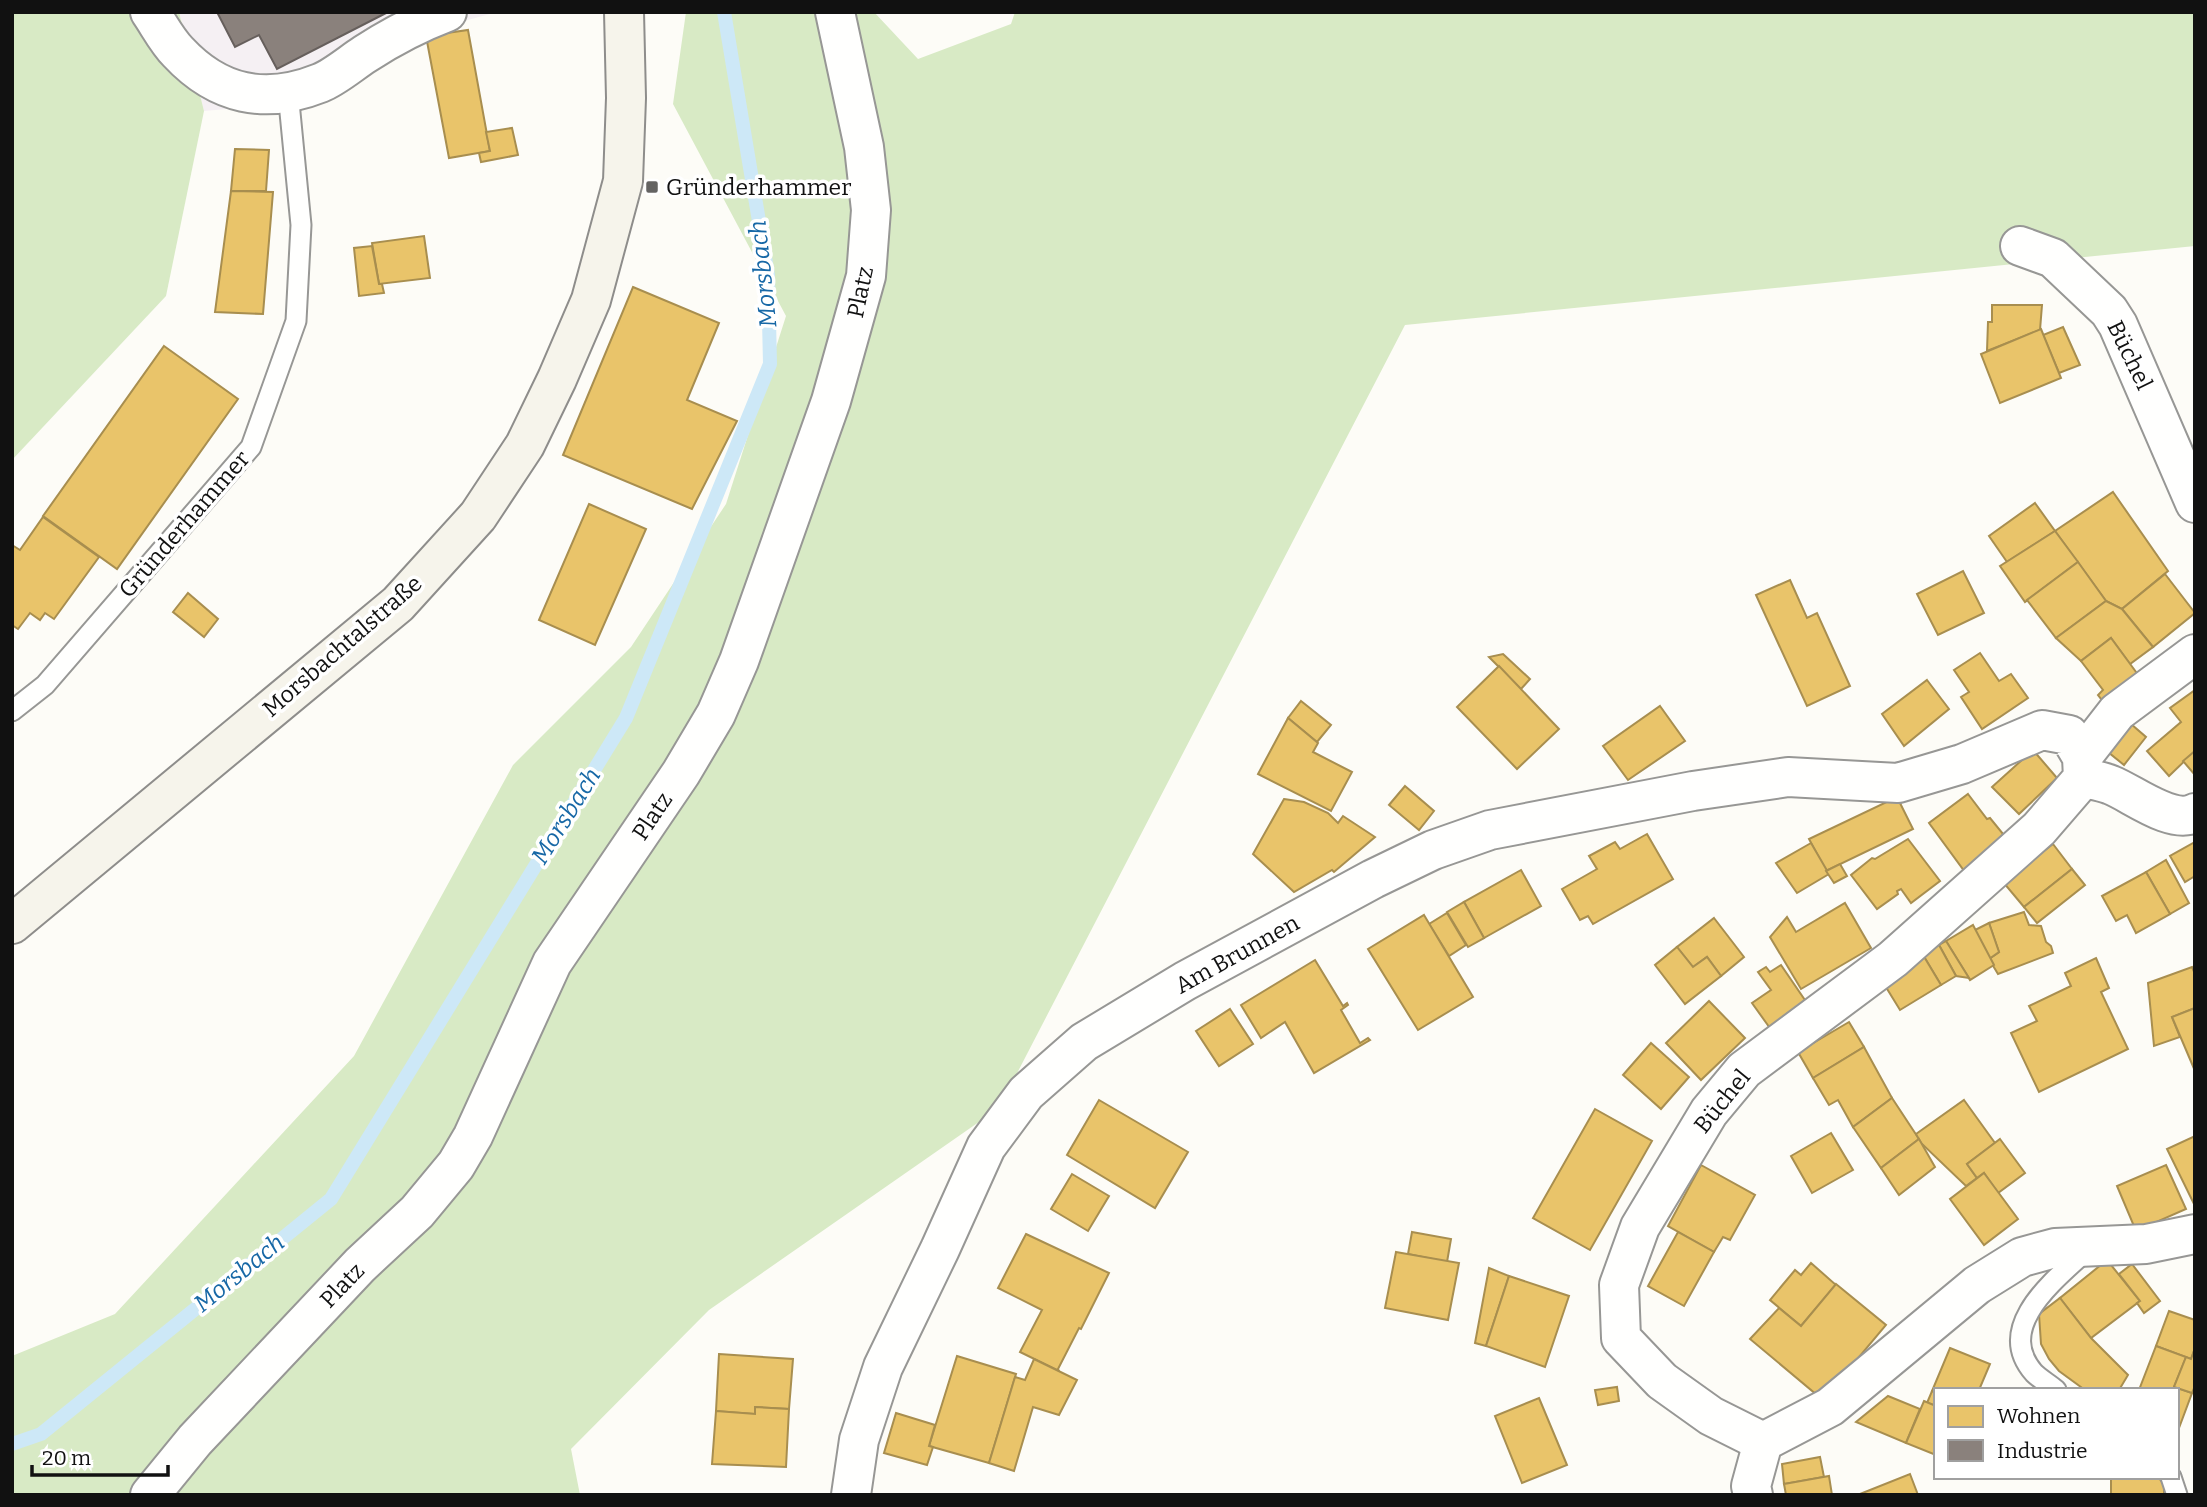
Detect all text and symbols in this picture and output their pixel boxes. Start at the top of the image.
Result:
place label: Gründerhammer [666,173,851,201]
marker: Gründerhammer [644,179,660,195]
water label: Morsbach [743,219,783,329]
street label: Platz [841,264,879,320]
street label: Büchel [2101,316,2159,395]
street label: Gründerhammer [113,445,255,603]
street label: Morsbachtalstraße [257,569,427,723]
water label: Morsbach [526,763,606,869]
street label: Platz [626,787,678,845]
street label: Am Brunnen [1170,908,1304,1000]
street label: Büchel [1688,1063,1756,1138]
water label: Morsbach [188,1228,290,1318]
street label: Platz [314,1257,370,1313]
legend [1934,1388,2179,1479]
text: Wohnen [1997,1403,2080,1429]
scale bar [32,1434,168,1478]
text: Industrie [1997,1438,2088,1464]
text: 20 m [42,1445,91,1471]

